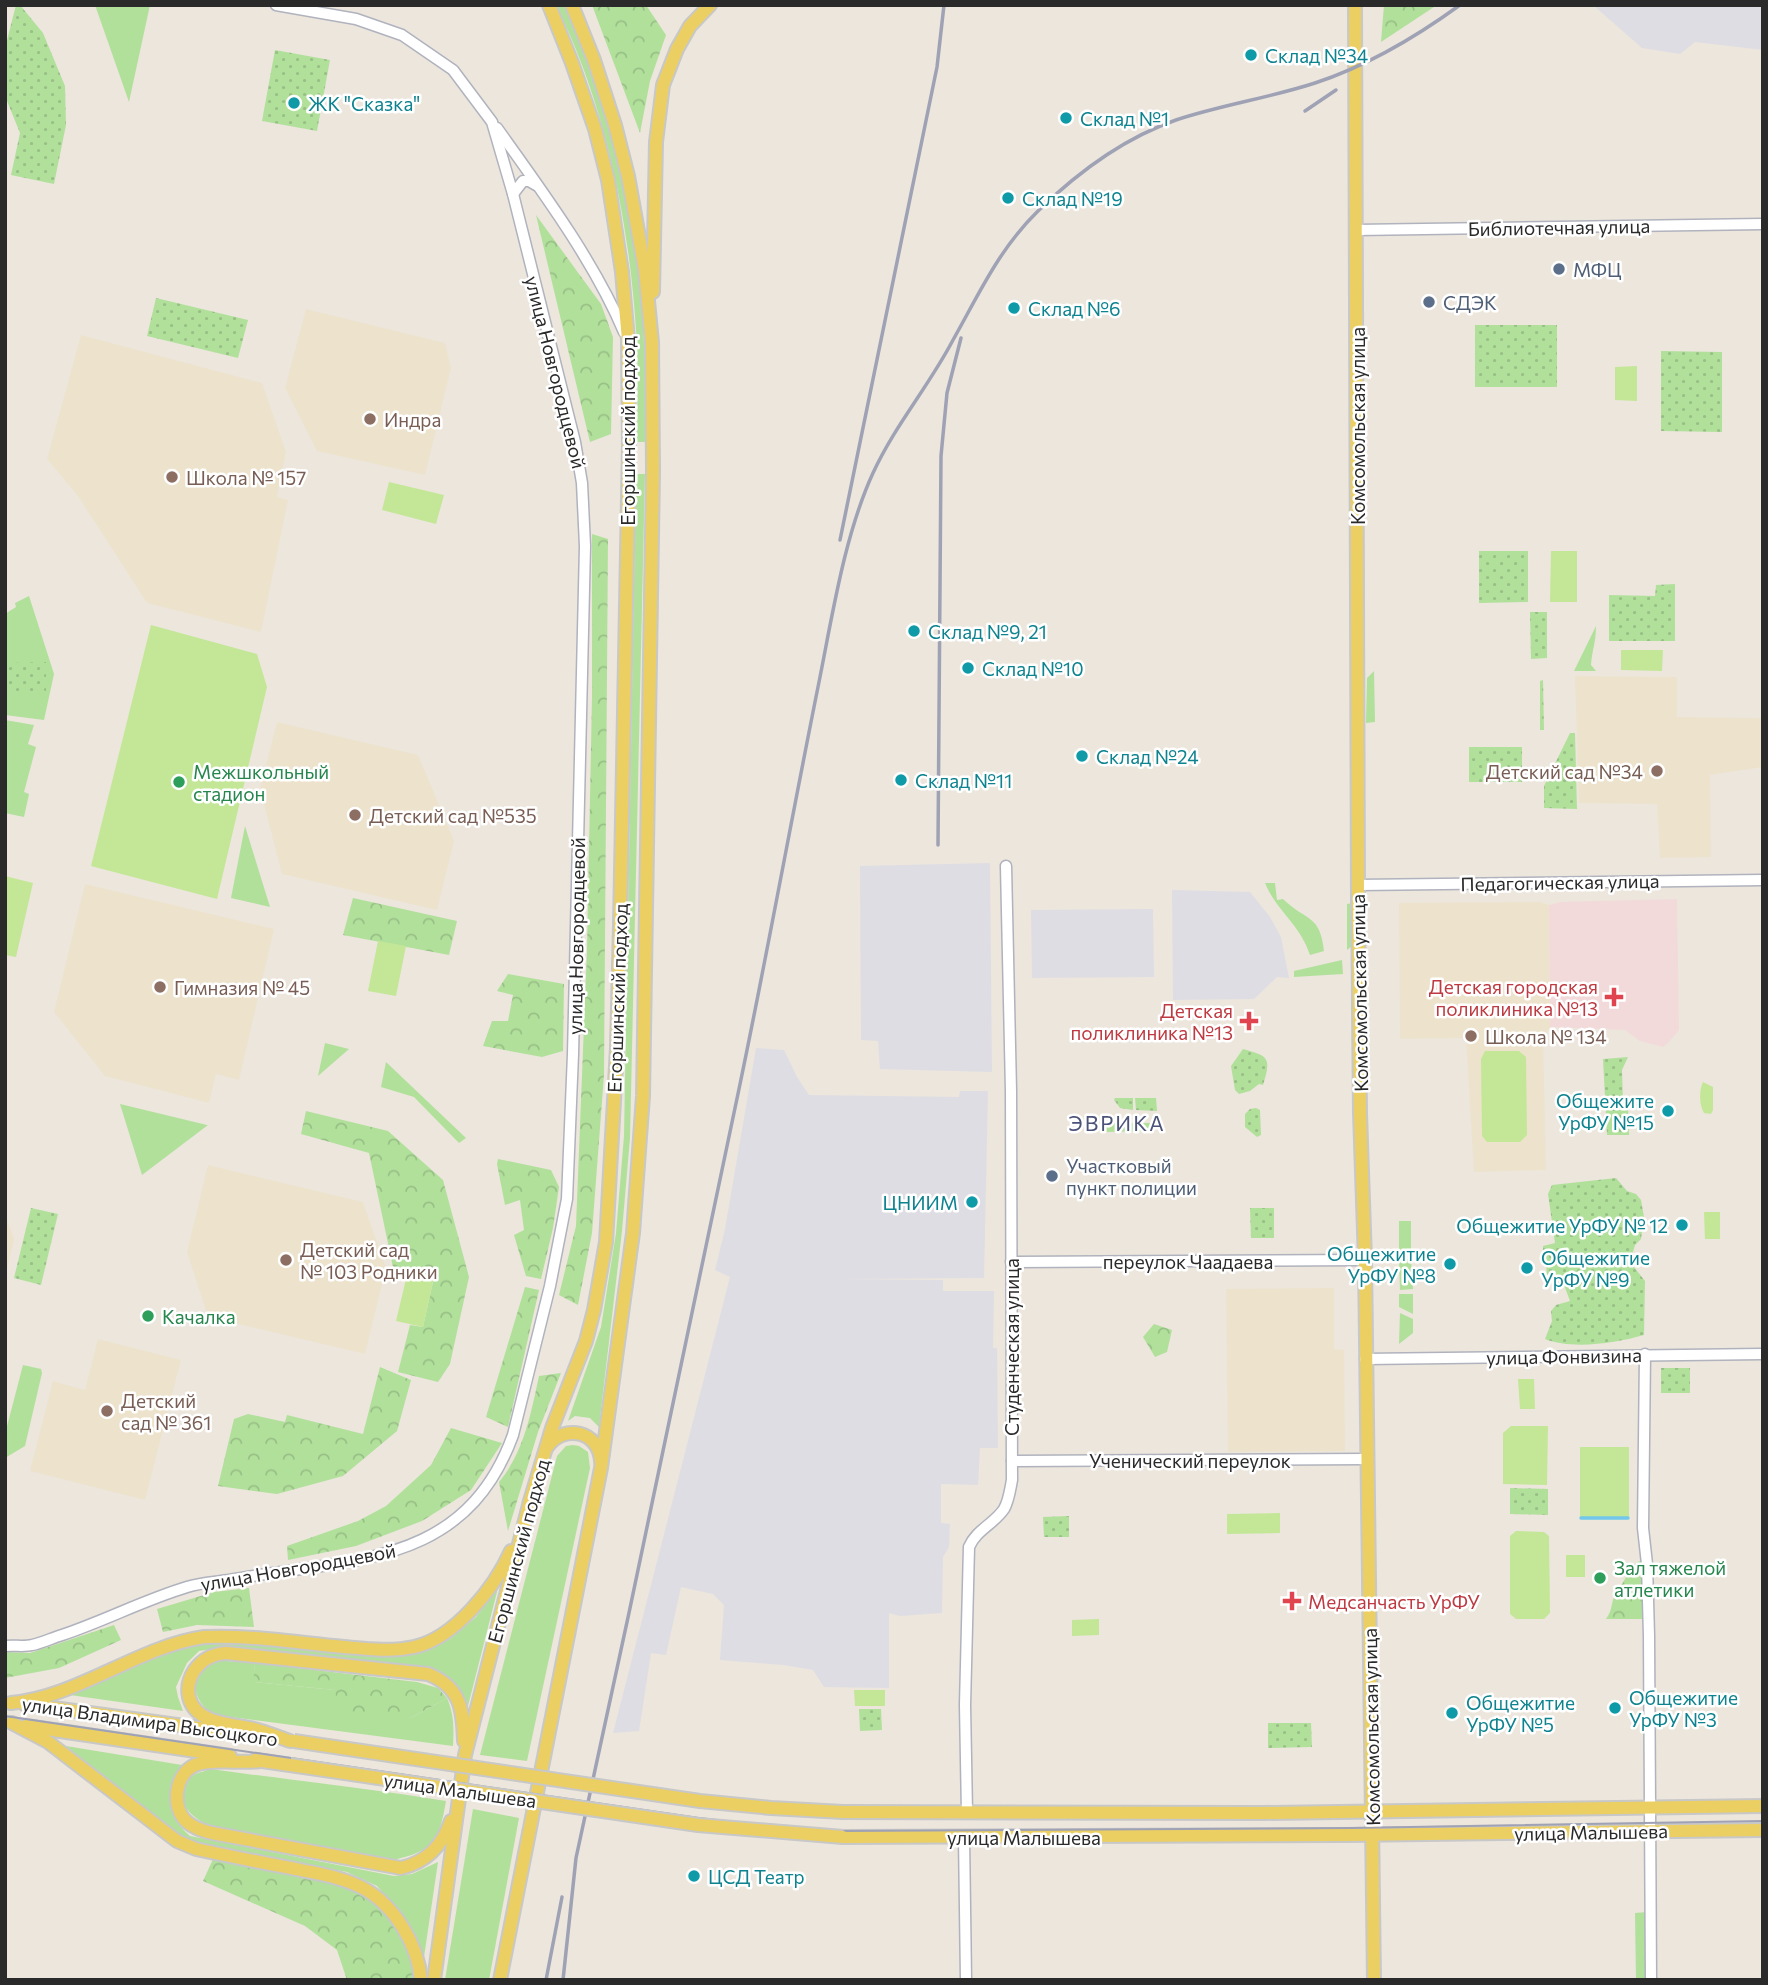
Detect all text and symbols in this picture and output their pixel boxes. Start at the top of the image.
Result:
place label: Склад №34 [1265,44,1368,67]
marker: Склад №34 [1243,47,1259,63]
place label: ЖК "Сказка" [308,92,420,115]
marker: ЖК "Сказка" [286,95,302,111]
place label: Склад №1 [1080,107,1169,130]
marker: Склад №1 [1058,110,1074,126]
place label: Склад №19 [1022,187,1123,210]
marker: Склад №19 [1000,190,1016,206]
street label: Библиотечная улица [1468,214,1650,240]
place label: МФЦ [1573,258,1622,281]
marker: МФЦ [1551,261,1567,277]
street label: улица Новгородцевой [521,273,591,471]
place label: СДЭК [1443,291,1497,314]
marker: СДЭК [1421,294,1437,310]
place label: Склад №6 [1028,297,1121,320]
marker: Склад №6 [1006,300,1022,316]
street label: Комсомольская улица [1346,327,1369,525]
street label: Егоршинский подход [616,336,639,526]
place label: Индра [384,408,441,431]
marker: Индра [362,411,378,427]
place label: Школа № 157 [186,466,306,489]
marker: Школа № 157 [164,469,180,485]
place label: Склад №9, 21 [928,620,1047,643]
marker: Склад №9, 21 [906,623,922,639]
place label: Склад №10 [982,657,1084,680]
marker: Склад №10 [960,660,976,676]
place label: Склад №24 [1096,745,1199,768]
marker: Склад №24 [1074,748,1090,764]
place label: Межшкольный стадион [193,760,329,805]
place label: Детский сад №34 [1486,760,1643,783]
marker: Детский сад №34 [1649,763,1665,779]
place label: Склад №11 [915,769,1012,792]
marker: Склад №11 [893,772,909,788]
marker: Межшкольный стадион [171,774,187,790]
place label: Детский сад №535 [369,804,537,827]
marker: Детский сад №535 [347,807,363,823]
street label: улица Новгородцевой [563,837,589,1035]
street label: Педагогическая улица [1460,869,1660,895]
street label: Комсомольская улица [1346,894,1372,1092]
street label: Егоршинский подход [602,903,632,1093]
place label: Детская городская поликлиника №13 [1429,975,1598,1020]
place label: Гимназия № 45 [174,976,310,999]
marker: Гимназия № 45 [152,979,168,995]
marker: Детская городская поликлиника №13 [1604,987,1624,1007]
place label: Детская поликлиника №13 [1070,999,1233,1044]
marker: Детская поликлиника №13 [1239,1011,1259,1031]
place label: Школа № 134 [1485,1025,1607,1048]
marker: Школа № 134 [1463,1028,1479,1044]
place label: Общежите УрФУ №15 [1556,1089,1654,1134]
marker: Общежите УрФУ №15 [1660,1103,1676,1119]
district label: ЭВРИКА [1068,1110,1166,1135]
place label: Участковый пункт полиции [1066,1154,1197,1199]
marker: Участковый пункт полиции [1044,1168,1060,1184]
place label: ЦНИИМ [882,1191,958,1214]
marker: ЦНИИМ [964,1194,980,1210]
place label: Общежитие УрФУ № 12 [1456,1214,1668,1237]
marker: Общежитие УрФУ № 12 [1674,1217,1690,1233]
place label: Детский сад № 103 Родники [300,1238,438,1283]
place label: Общежитие УрФУ №8 [1327,1242,1436,1287]
place label: Общежитие УрФУ №9 [1541,1246,1650,1291]
street label: переулок Чаадаева [1103,1250,1273,1273]
marker: Детский сад № 103 Родники [278,1252,294,1268]
marker: Общежитие УрФУ №8 [1442,1256,1458,1272]
street label: Студенческая улица [1000,1258,1023,1436]
marker: Общежитие УрФУ №9 [1519,1260,1535,1276]
place label: Качалка [162,1305,236,1328]
marker: Качалка [140,1308,156,1324]
street label: улица Фонвизина [1486,1343,1642,1369]
place label: Детский сад № 361 [121,1389,211,1434]
marker: Детский сад № 361 [99,1403,115,1419]
street label: Ученический переулок [1089,1449,1291,1472]
street label: Егоршинский подход [482,1456,554,1646]
street label: улица Новгородцевой [199,1539,397,1595]
place label: Зал тяжелой атлетики [1614,1556,1726,1601]
marker: Зал тяжелой атлетики [1592,1570,1608,1586]
place label: Медсанчасть УрФУ [1308,1590,1480,1613]
marker: Медсанчасть УрФУ [1282,1591,1302,1611]
street label: Комсомольская улица [1358,1628,1384,1826]
place label: Общежитие УрФУ №3 [1629,1686,1738,1731]
place label: Общежитие УрФУ №5 [1466,1691,1575,1736]
street label: улица Владимира Высоцкого [21,1692,279,1750]
marker: Общежитие УрФУ №3 [1607,1700,1623,1716]
marker: Общежитие УрФУ №5 [1444,1705,1460,1721]
street label: улица Малышева [382,1768,538,1812]
street label: улица Малышева [1514,1819,1668,1845]
street label: улица Малышева [947,1826,1101,1849]
place label: ЦСД Театр [708,1865,805,1888]
marker: ЦСД Театр [686,1868,702,1884]

